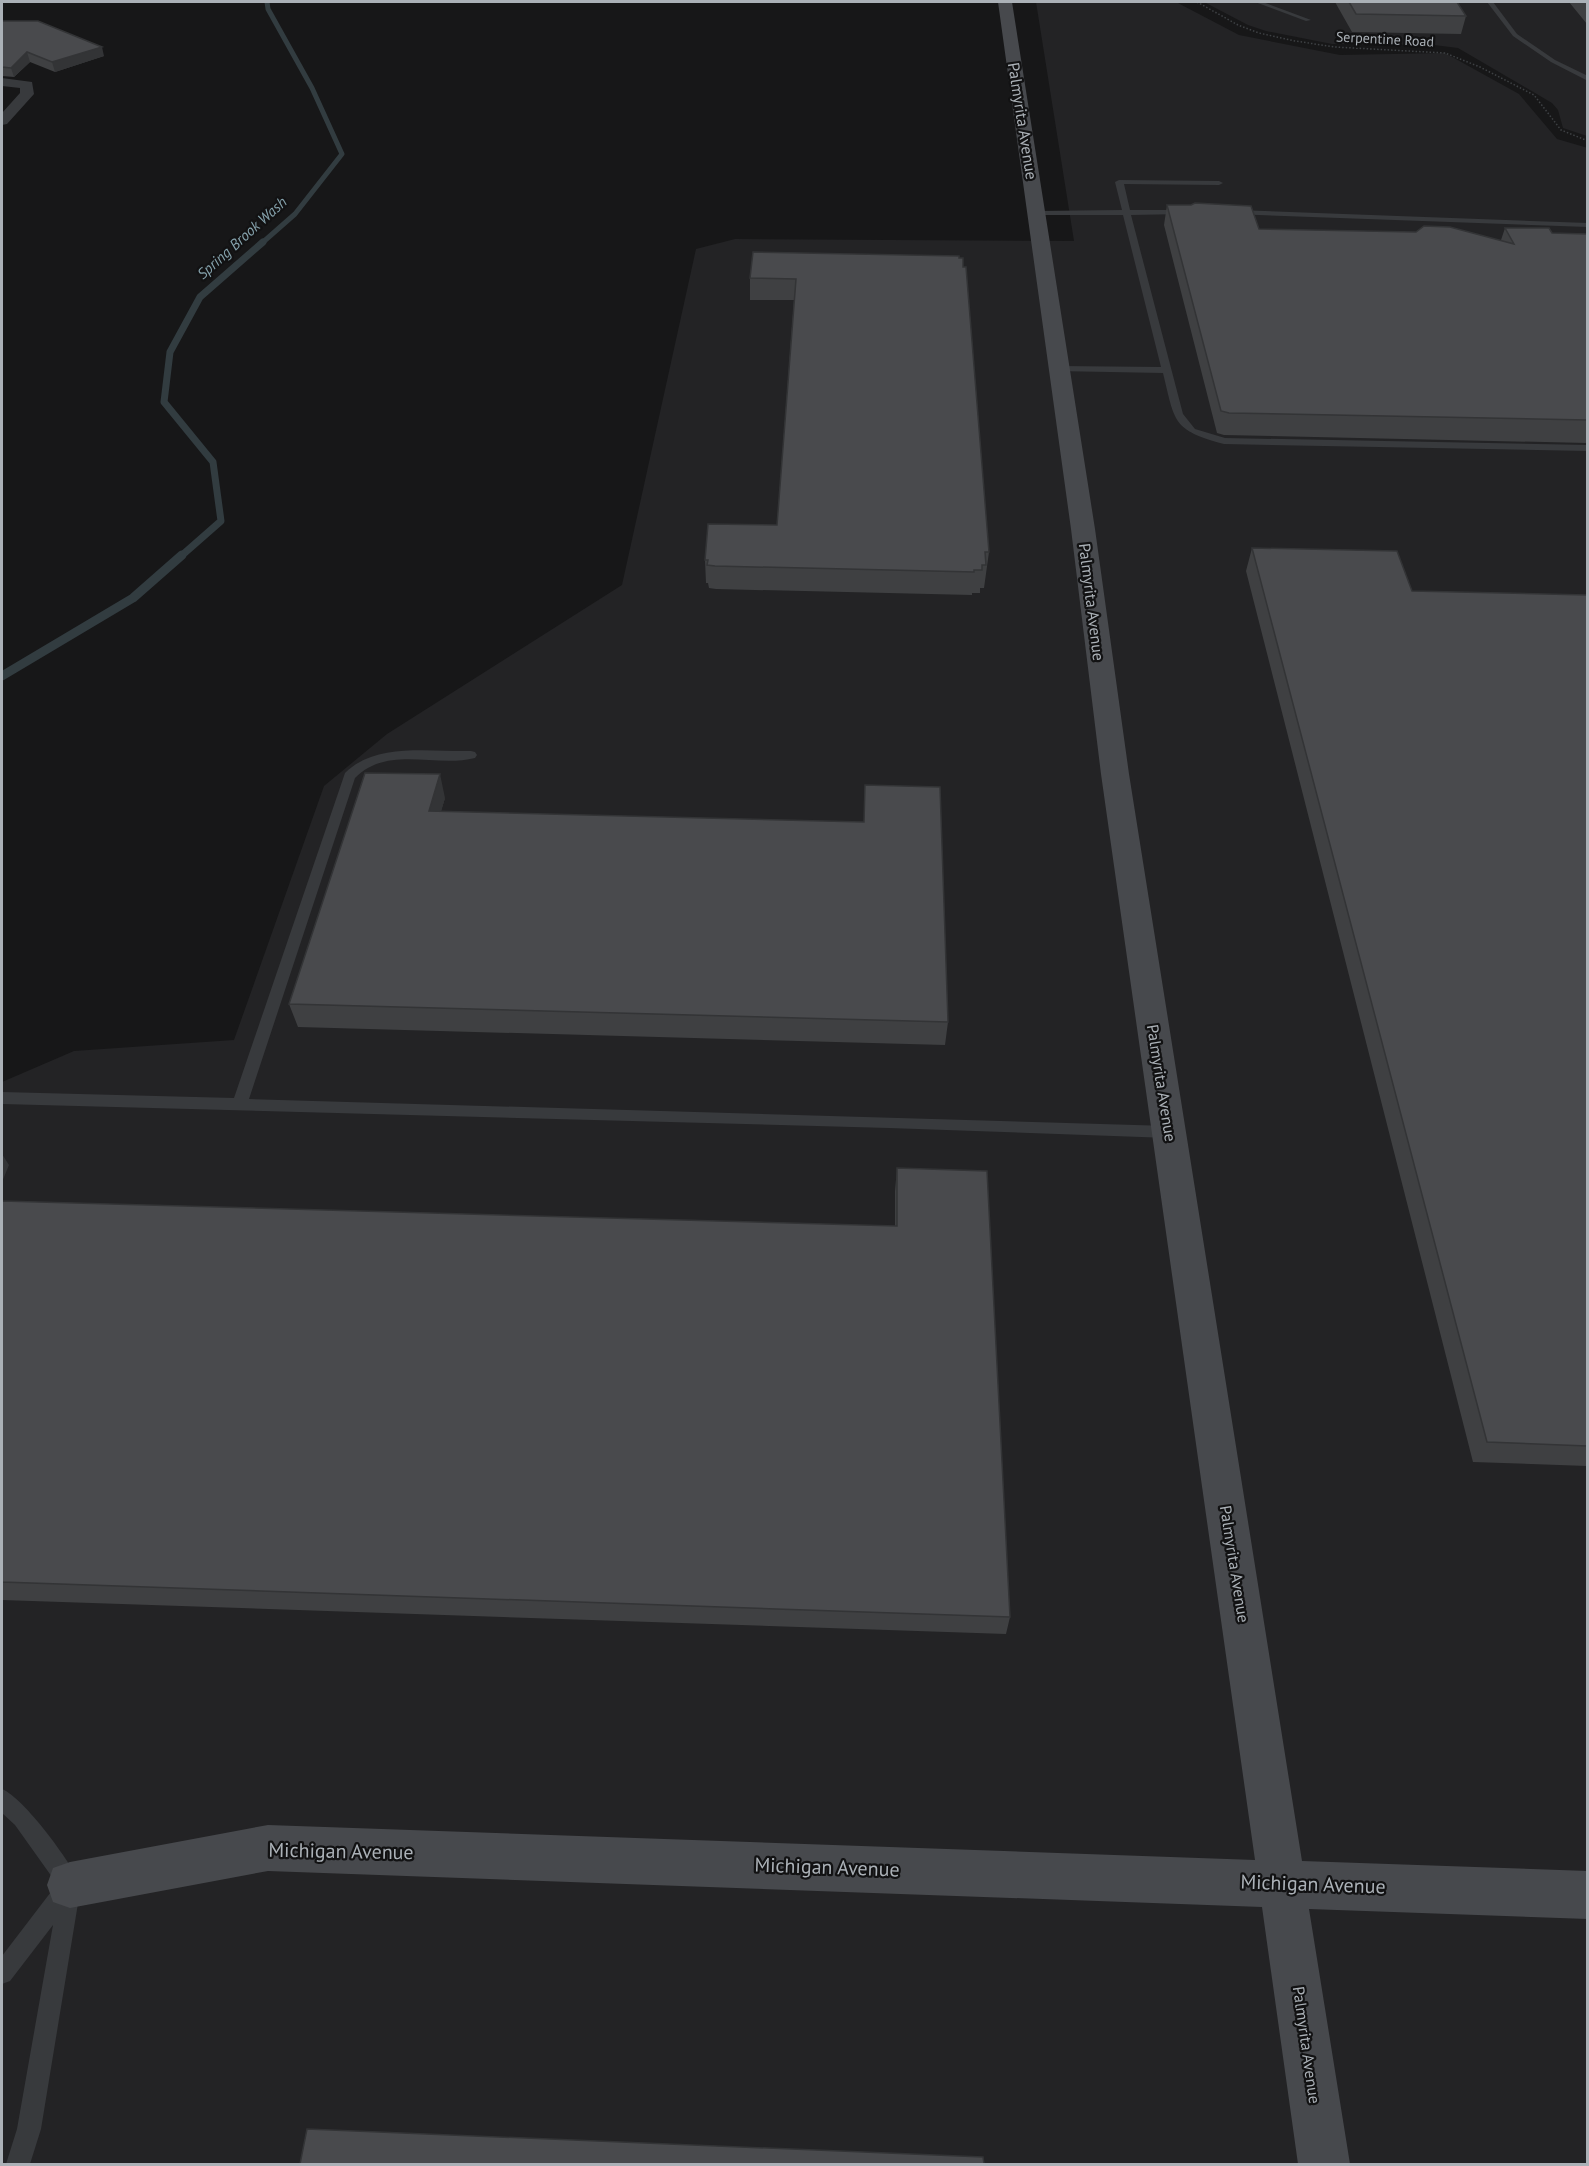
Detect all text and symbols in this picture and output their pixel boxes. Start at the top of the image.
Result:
street label: Serpentine Road [1335,27,1435,51]
street label: Palmyrita Avenue [1004,61,1042,181]
water label: Spring Brook Wash [193,192,291,283]
street label: Palmyrita Avenue [1075,542,1109,662]
street label: Palmyrita Avenue [1143,1023,1181,1143]
street label: Palmyrita Avenue [1216,1504,1254,1624]
street label: Michigan Avenue [268,1837,414,1865]
street label: Michigan Avenue [754,1851,900,1883]
street label: Michigan Avenue [1240,1868,1386,1900]
street label: Palmyrita Avenue [1289,1985,1325,2105]

